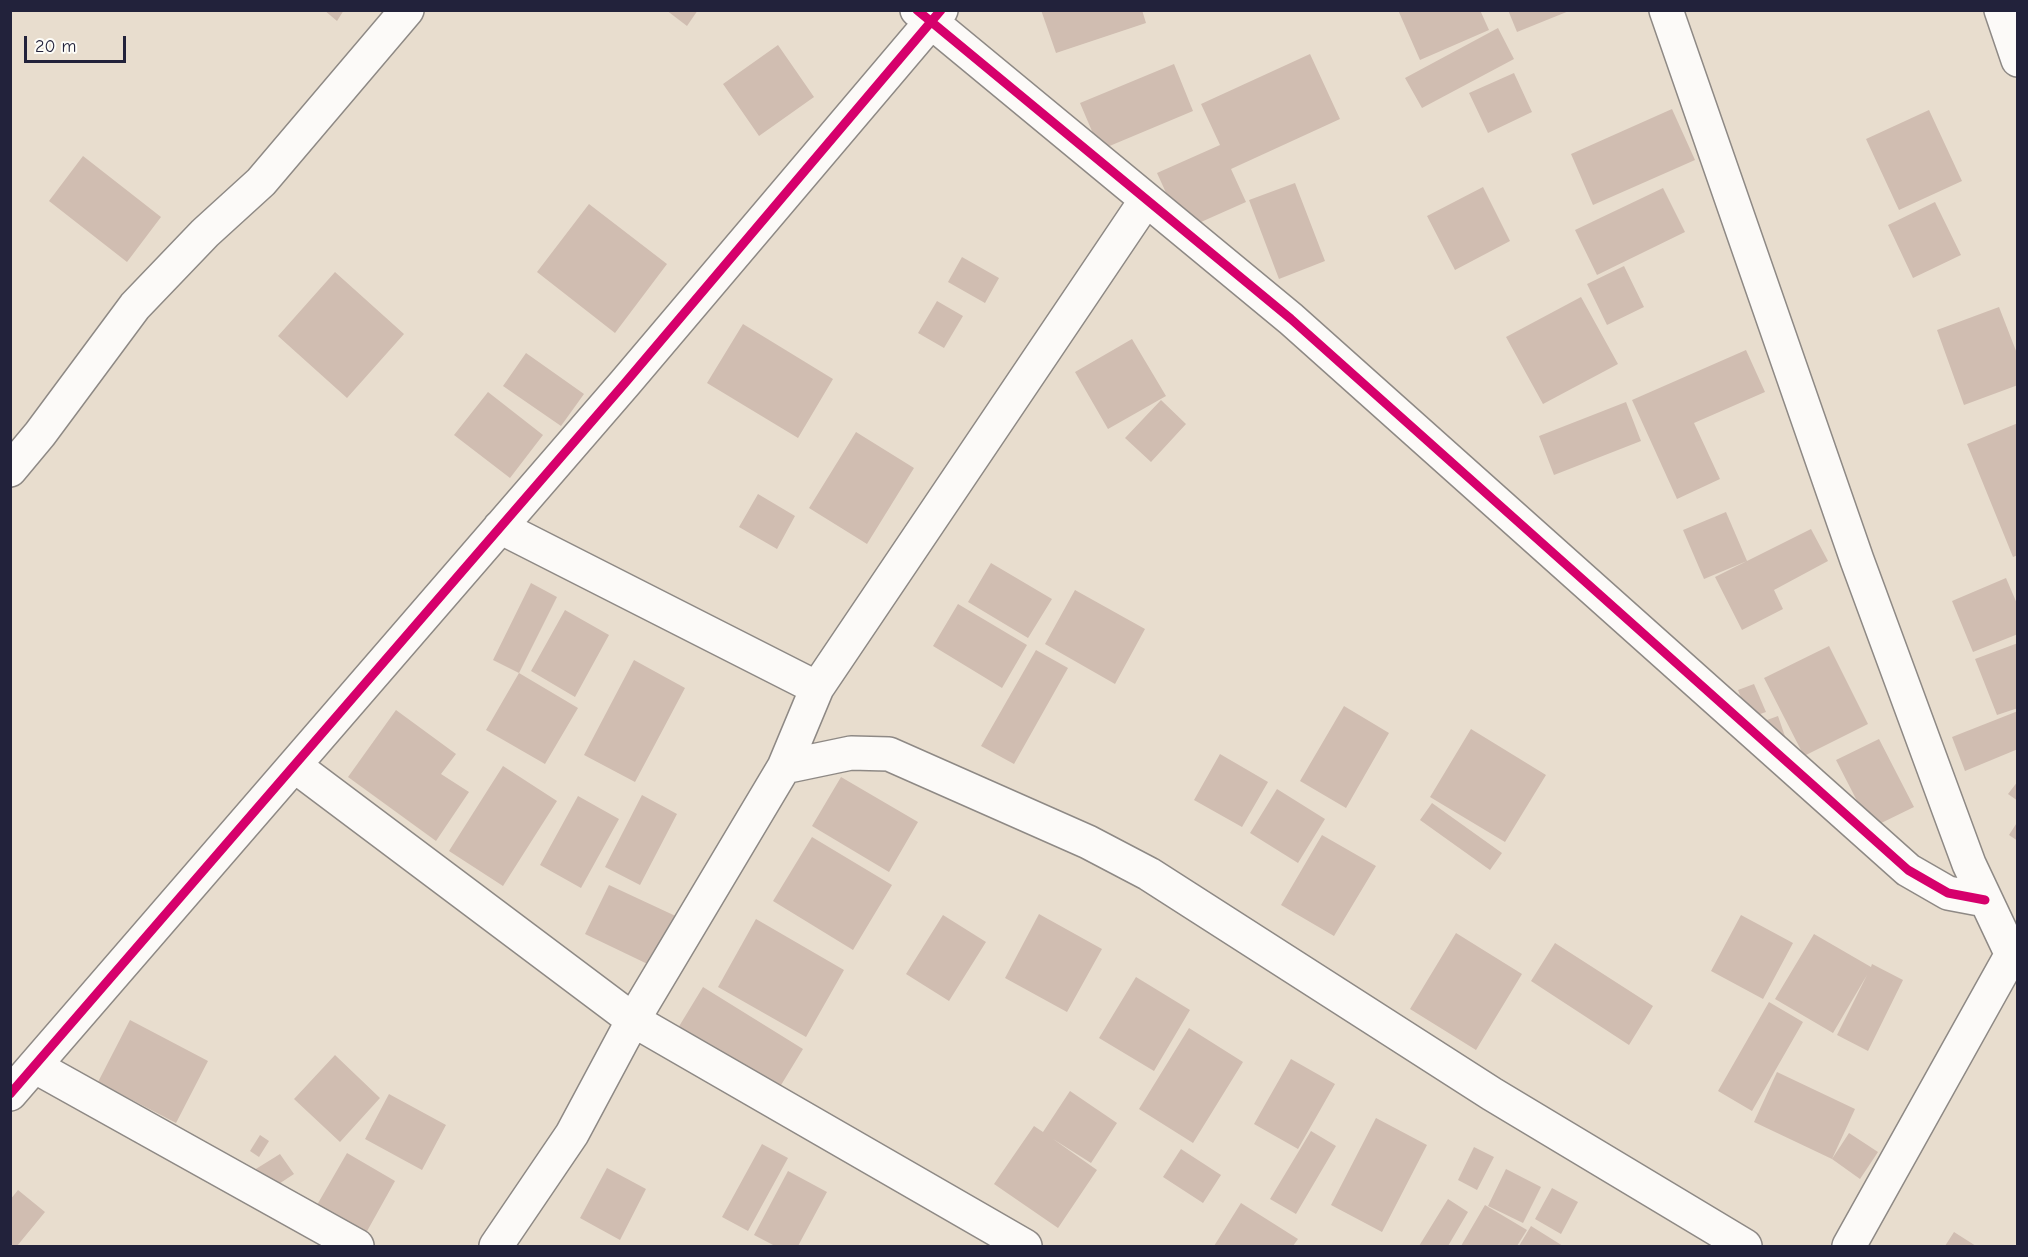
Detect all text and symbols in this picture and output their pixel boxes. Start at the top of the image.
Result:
scale bar [27,24,129,62]
text: 20 m [35,36,76,57]

